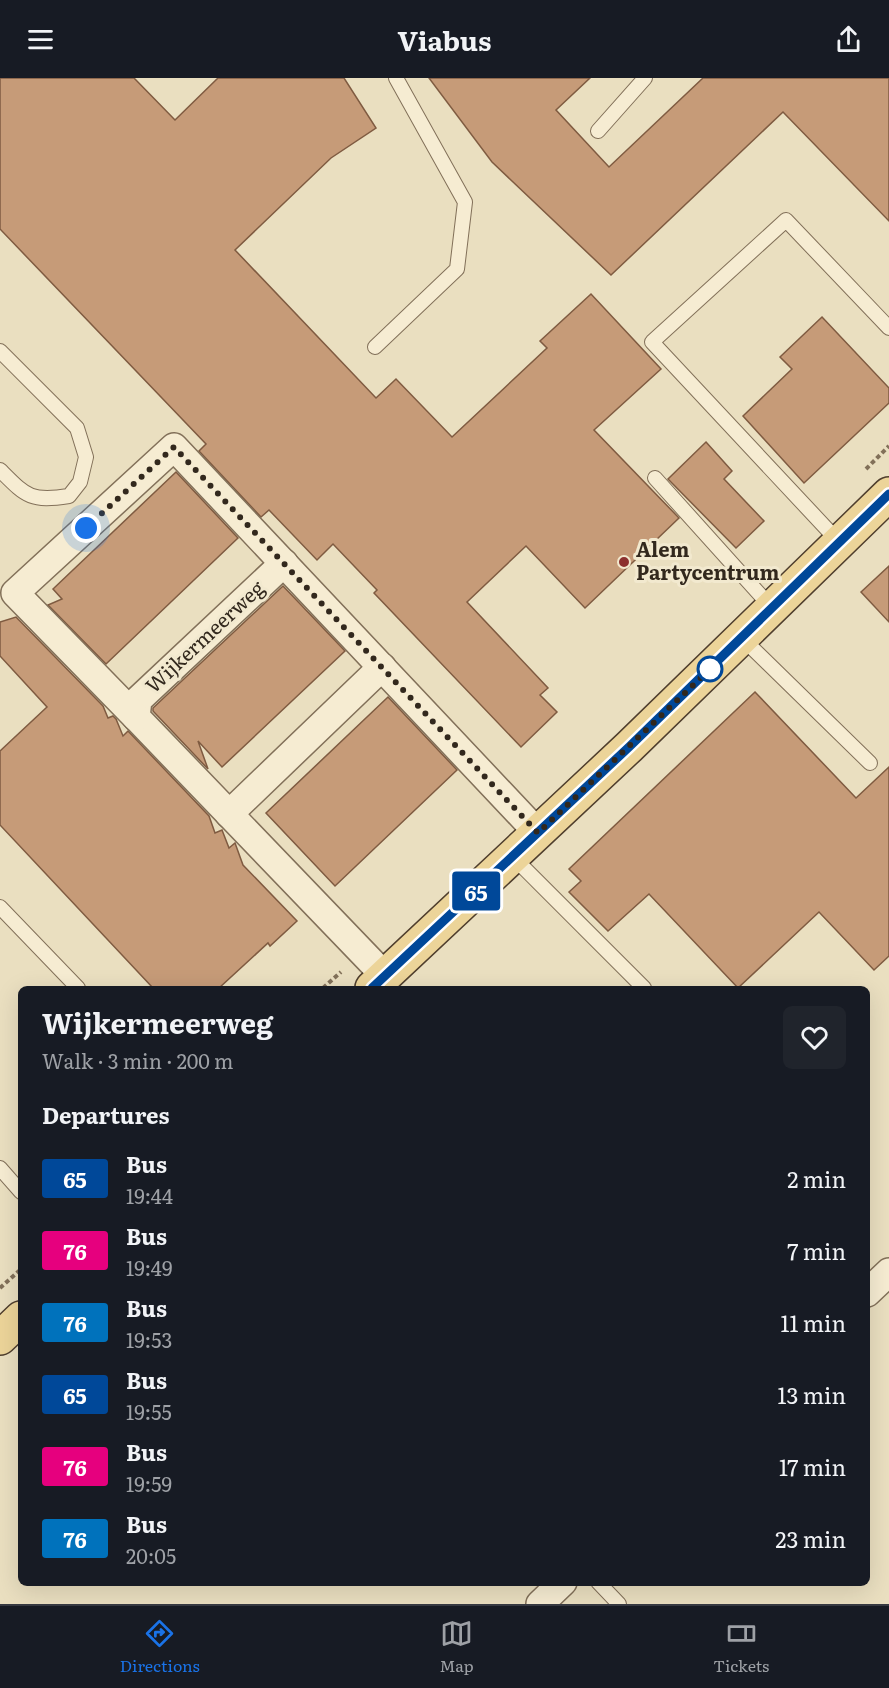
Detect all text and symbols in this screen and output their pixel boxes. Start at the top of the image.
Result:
text: Viabus [397,19,492,59]
icon: menu [24,23,57,56]
icon: share [832,23,865,56]
your location [71,513,101,543]
place label: Alem Partycentrum [636,533,780,586]
marker: Alem Partycentrum [617,555,631,569]
street label: Wijkermeerweg [137,572,271,699]
unlabelled marker [697,656,723,682]
line badge: 65 [449,872,503,910]
text: 65 [464,876,488,907]
text: Wijkermeerweg [42,1001,273,1043]
button: heart [783,1006,846,1069]
text: Walk · 3 min · 200 m [42,1045,233,1075]
text: Departures [42,1098,169,1131]
text: Bus [126,1147,167,1180]
text: 2 min [787,1162,846,1195]
text: 65 [63,1163,87,1194]
text: 19:44 [126,1180,173,1210]
text: Bus [126,1219,167,1252]
text: 7 min [787,1234,846,1267]
text: 76 [63,1235,87,1266]
text: 19:49 [126,1252,172,1282]
text: Bus [126,1291,167,1324]
text: 11 min [780,1306,846,1339]
text: 76 [63,1307,87,1338]
text: 19:53 [126,1324,172,1354]
text: Bus [126,1363,167,1396]
text: 13 min [777,1378,846,1411]
text: 65 [63,1379,87,1410]
text: 19:55 [126,1396,172,1426]
text: Bus [126,1435,167,1468]
text: 17 min [779,1450,846,1483]
text: 76 [63,1451,87,1482]
text: 19:59 [126,1468,172,1498]
text: Bus [126,1507,167,1540]
text: 23 min [775,1522,846,1555]
text: 76 [63,1523,87,1554]
text: 20:05 [126,1540,176,1570]
tab: Directions [120,1617,200,1677]
tab: Map [439,1617,474,1677]
tab: Tickets [713,1617,769,1677]

